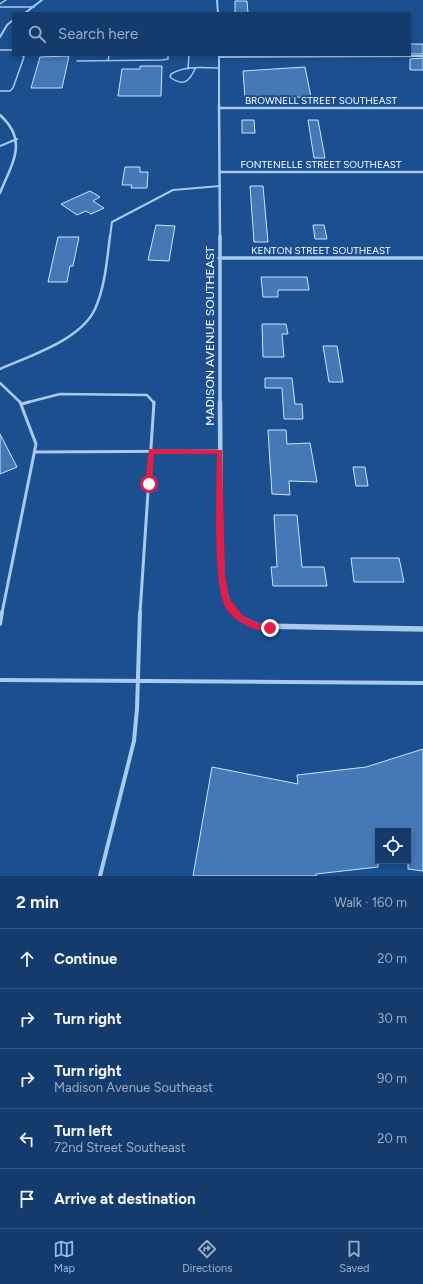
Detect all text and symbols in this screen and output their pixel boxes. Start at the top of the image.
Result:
search box [12,12,411,56]
icon: search [26,23,48,45]
text: Search here [58,25,138,43]
street label: BROWNELL STREET SOUTHEAST [245,94,398,107]
street label: FONTENELLE STREET SOUTHEAST [241,158,402,171]
street label: KENTON STREET SOUTHEAST [251,244,391,257]
street label: MADISON AVENUE SOUTHEAST [203,246,217,426]
route start [140,475,158,493]
route end [261,619,279,637]
map controls [375,828,411,864]
button: locate [375,828,411,864]
text: 2 min [16,892,59,912]
text: Walk · 160 m [334,895,407,910]
icon: ahead [16,948,38,970]
text: Continue [54,950,117,968]
text: 20 m [377,951,407,966]
icon: right [16,1008,38,1030]
text: Turn right [54,1010,122,1028]
text: 30 m [377,1011,407,1026]
text: Turn right [54,1062,122,1080]
icon: right [16,1068,38,1090]
text: 90 m [377,1071,407,1086]
text: Madison Avenue Southeast [54,1080,213,1095]
text: Turn left [54,1122,112,1140]
icon: left [16,1128,38,1150]
text: 20 m [377,1131,407,1146]
text: 72nd Street Southeast [54,1140,186,1155]
icon: arrive [16,1188,38,1210]
text: Arrive at destination [54,1190,195,1208]
tab: Map [53,1238,75,1275]
tab: Directions [182,1238,232,1275]
tab: Saved [339,1238,370,1275]

